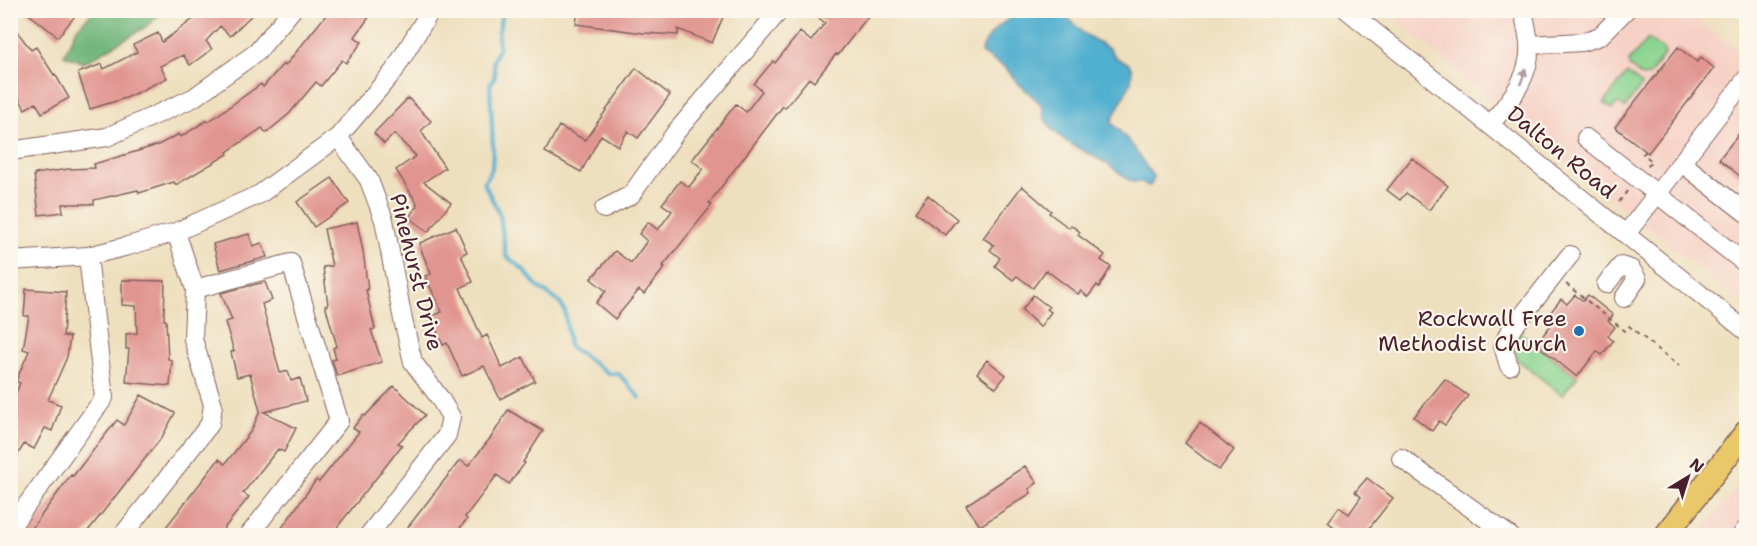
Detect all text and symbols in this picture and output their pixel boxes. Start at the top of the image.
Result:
one-way arrow [1518,68,1528,86]
street label: Dalton Road [1501,99,1622,205]
street label: Pinehurst Drive [383,190,450,354]
place label: Rockwall Free Methodist Church [1378,304,1567,358]
marker: Rockwall Free Methodist Church [1572,324,1586,338]
north arrow [1658,447,1718,507]
text: N [1685,453,1708,478]

